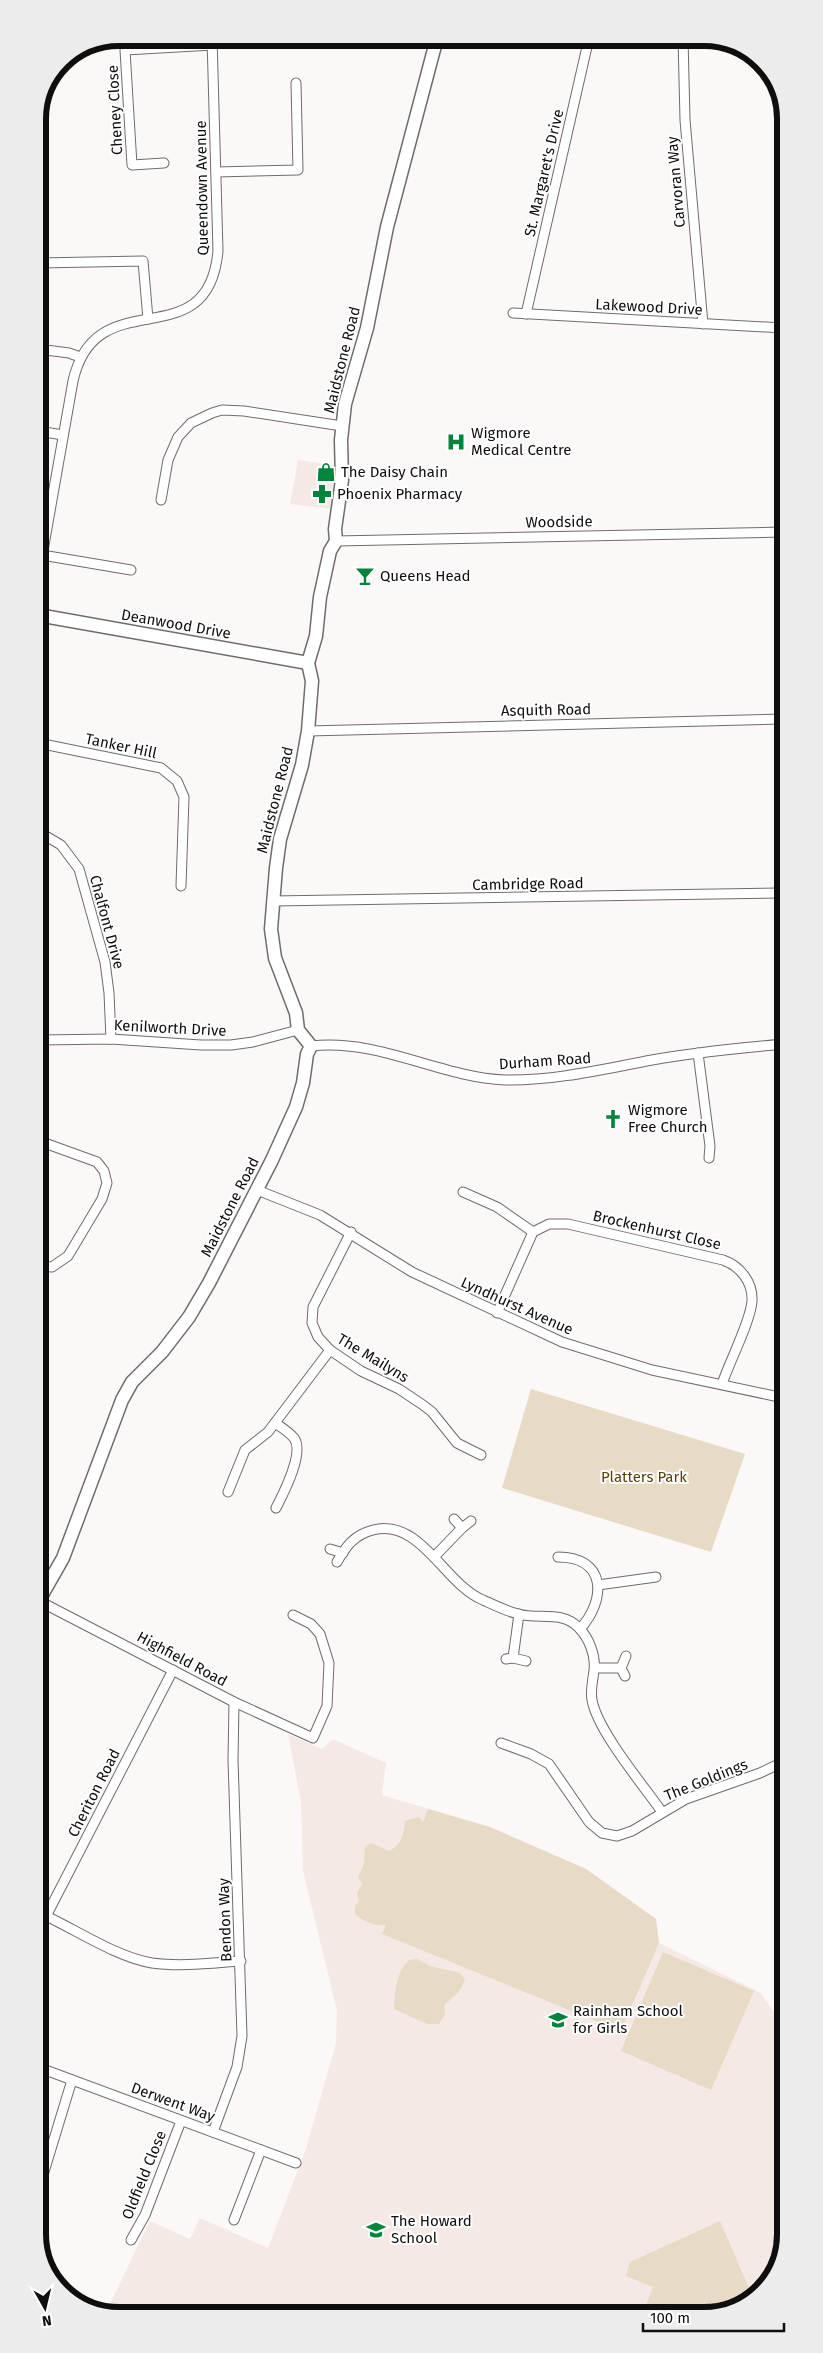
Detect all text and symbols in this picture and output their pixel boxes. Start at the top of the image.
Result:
street label: Cheney Close [104,65,126,155]
street label: St. Margaret's Drive [521,107,567,239]
street label: Queendown Avenue [192,120,212,256]
street label: Carvoran Way [663,135,689,228]
street label: Lakewood Drive [595,295,703,319]
street label: Maidstone Road [320,305,364,415]
place label: Wigmore Medical Centre [471,424,571,459]
hospital icon: Wigmore Medical Centre [445,431,467,453]
shop icon: The Daisy Chain [315,461,337,483]
place label: The Daisy Chain [341,463,448,481]
pharmacy icon: Phoenix Pharmacy [311,483,333,505]
place label: Phoenix Pharmacy [337,485,463,503]
street label: Woodside [525,512,593,532]
bar icon: Queens Head [354,565,376,587]
place label: Queens Head [380,567,471,585]
street label: Deanwood Drive [120,605,232,643]
street label: Asquith Road [501,700,591,720]
street label: Tanker Hill [84,730,159,762]
street label: Maidstone Road [253,745,297,855]
street label: Chalfont Drive [86,873,128,971]
street label: Cambridge Road [472,874,584,894]
street label: Kenilworth Drive [113,1016,227,1040]
street label: Durham Road [498,1049,592,1073]
place label: Wigmore Free Church [628,1101,708,1136]
church icon: Wigmore Free Church [602,1108,624,1130]
street label: Maidstone Road [197,1154,263,1260]
street label: Brockenhurst Close [591,1207,723,1253]
street label: Lyndhurst Avenue [458,1273,576,1339]
street label: The Mailyns [334,1330,412,1386]
park label: Platters Park [601,1468,687,1486]
street label: Highfield Road [134,1628,230,1690]
street label: Cheriton Road [64,1746,124,1840]
street label: The Goldings [662,1755,750,1805]
street label: Bendon Way [215,1877,235,1962]
place label: Rainham School for Girls [573,2002,684,2037]
school or university icon: Rainham School for Girls [547,2009,569,2031]
street label: Derwent Way [129,2078,218,2126]
street label: Oldfield Close [118,2128,170,2222]
place label: The Howard School [391,2212,472,2247]
school or university icon: The Howard School [365,2219,387,2241]
north arrow [20,2283,70,2333]
scale bar [643,2300,784,2332]
text: 100 m [650,2309,690,2327]
text: N [41,2311,53,2329]

